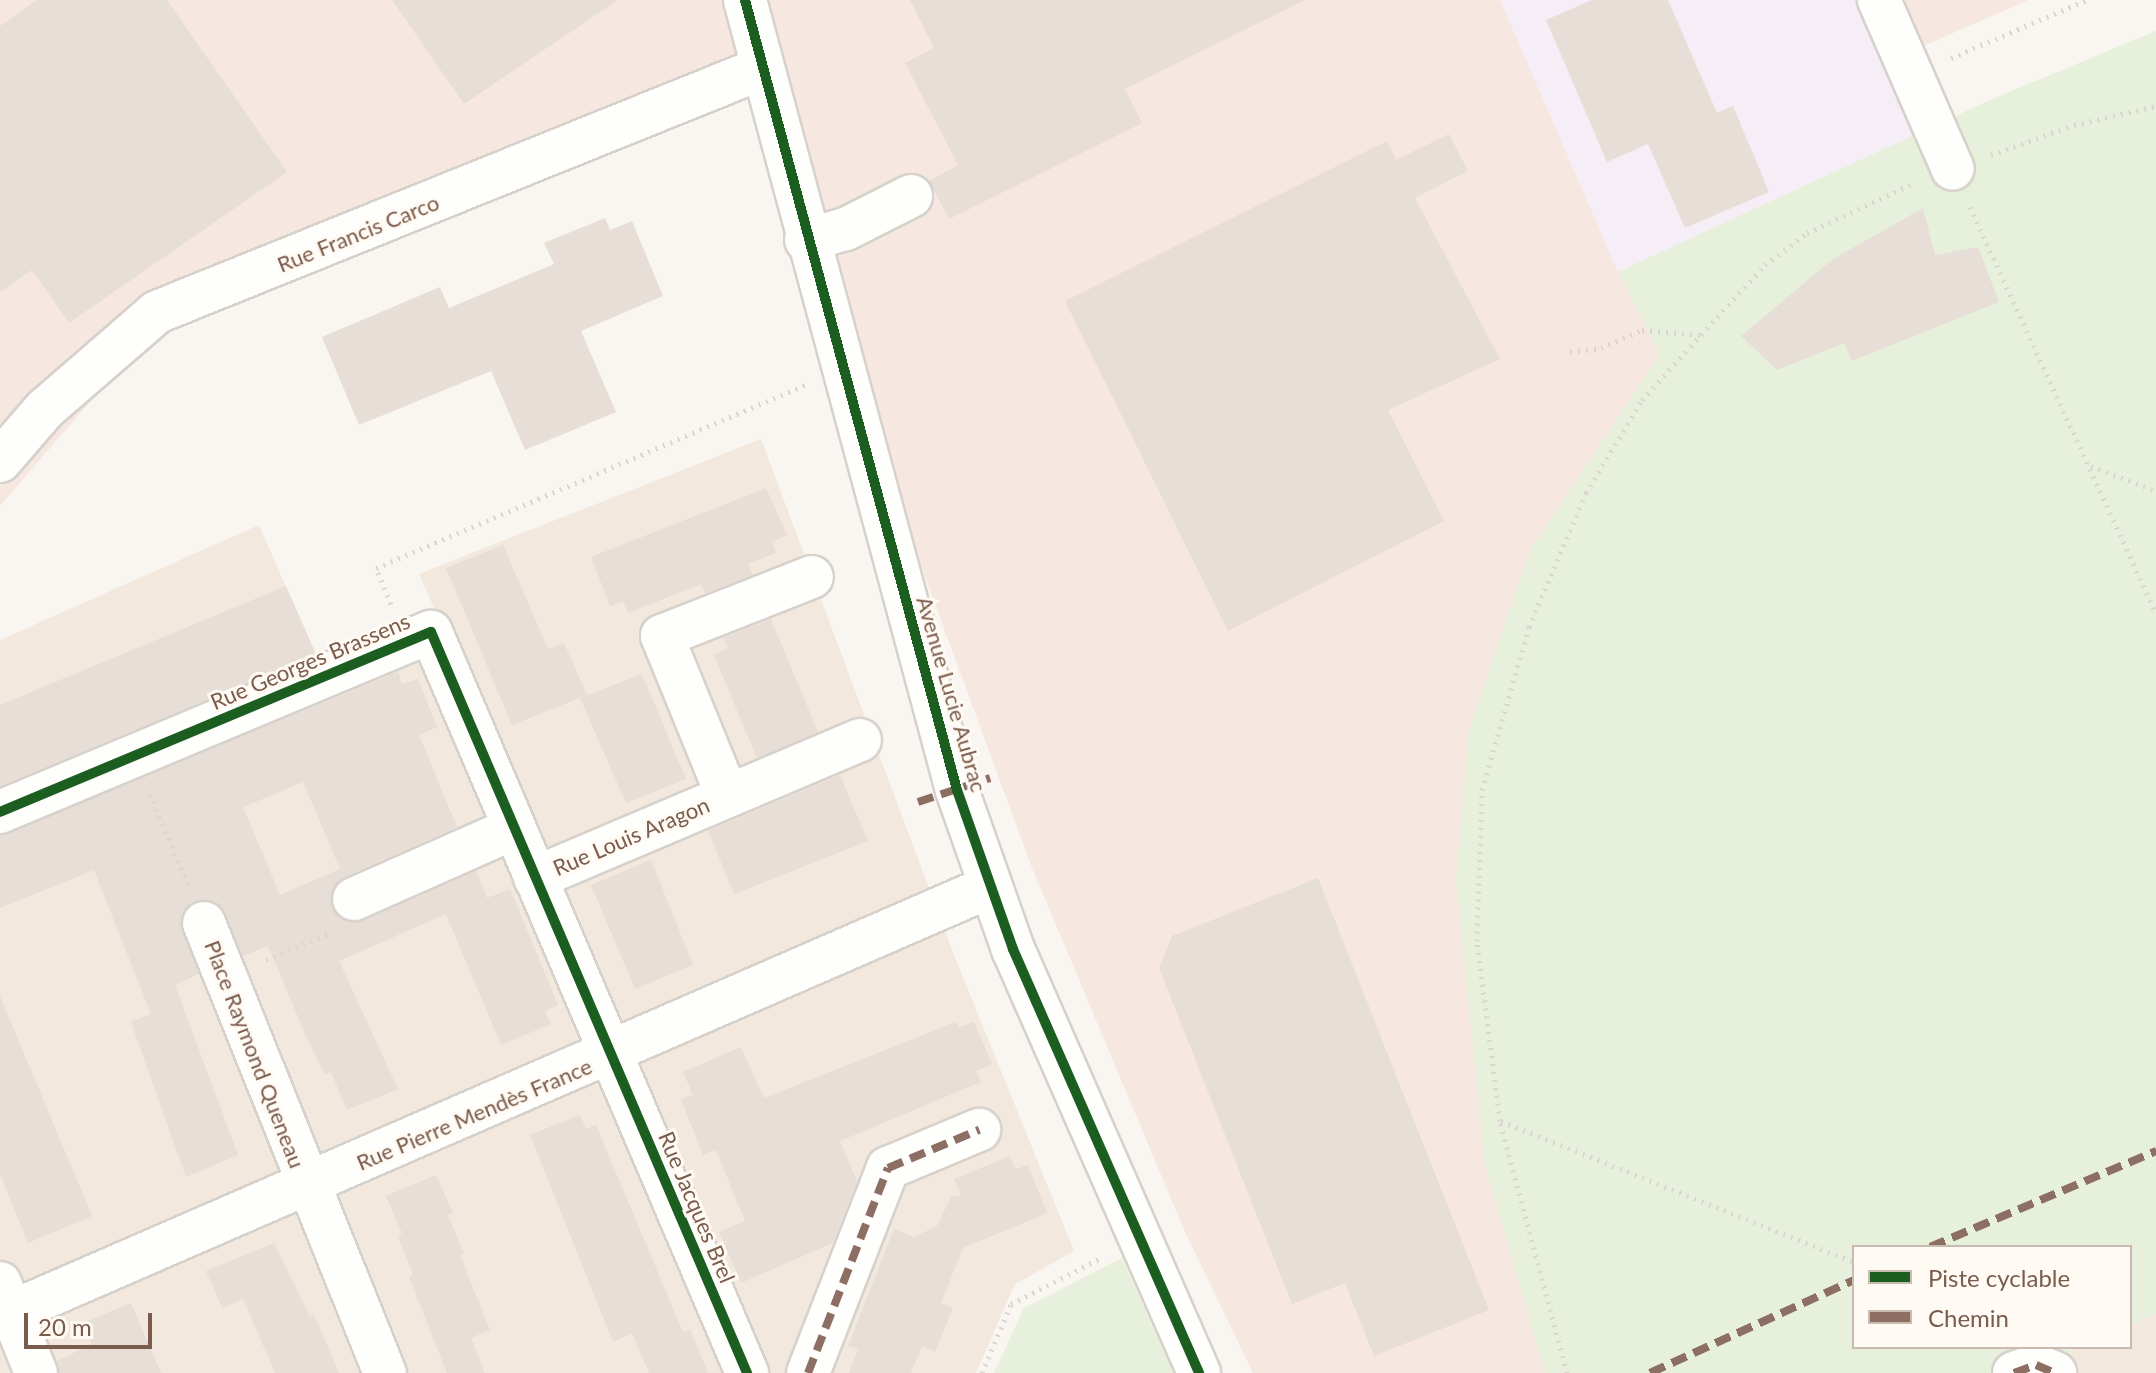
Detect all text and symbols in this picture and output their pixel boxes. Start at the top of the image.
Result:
street label: Rue Francis Carco [273,188,443,278]
street label: Avenue Lucie Aubrac [911,593,993,795]
street label: Rue Georges Brassens [206,607,414,715]
street label: Rue Louis Aragon [548,791,714,881]
street label: Place Raymond Queneau [199,936,311,1172]
street label: Rue Pierre Mendès France [352,1052,596,1176]
street label: Rue Jacques Brel [653,1127,741,1287]
legend [1852,1245,2132,1349]
text: Piste cyclable [1928,1263,2070,1292]
scale bar [28,1297,156,1347]
text: Chemin [1928,1303,2009,1332]
text: 20 m [38,1312,92,1341]

